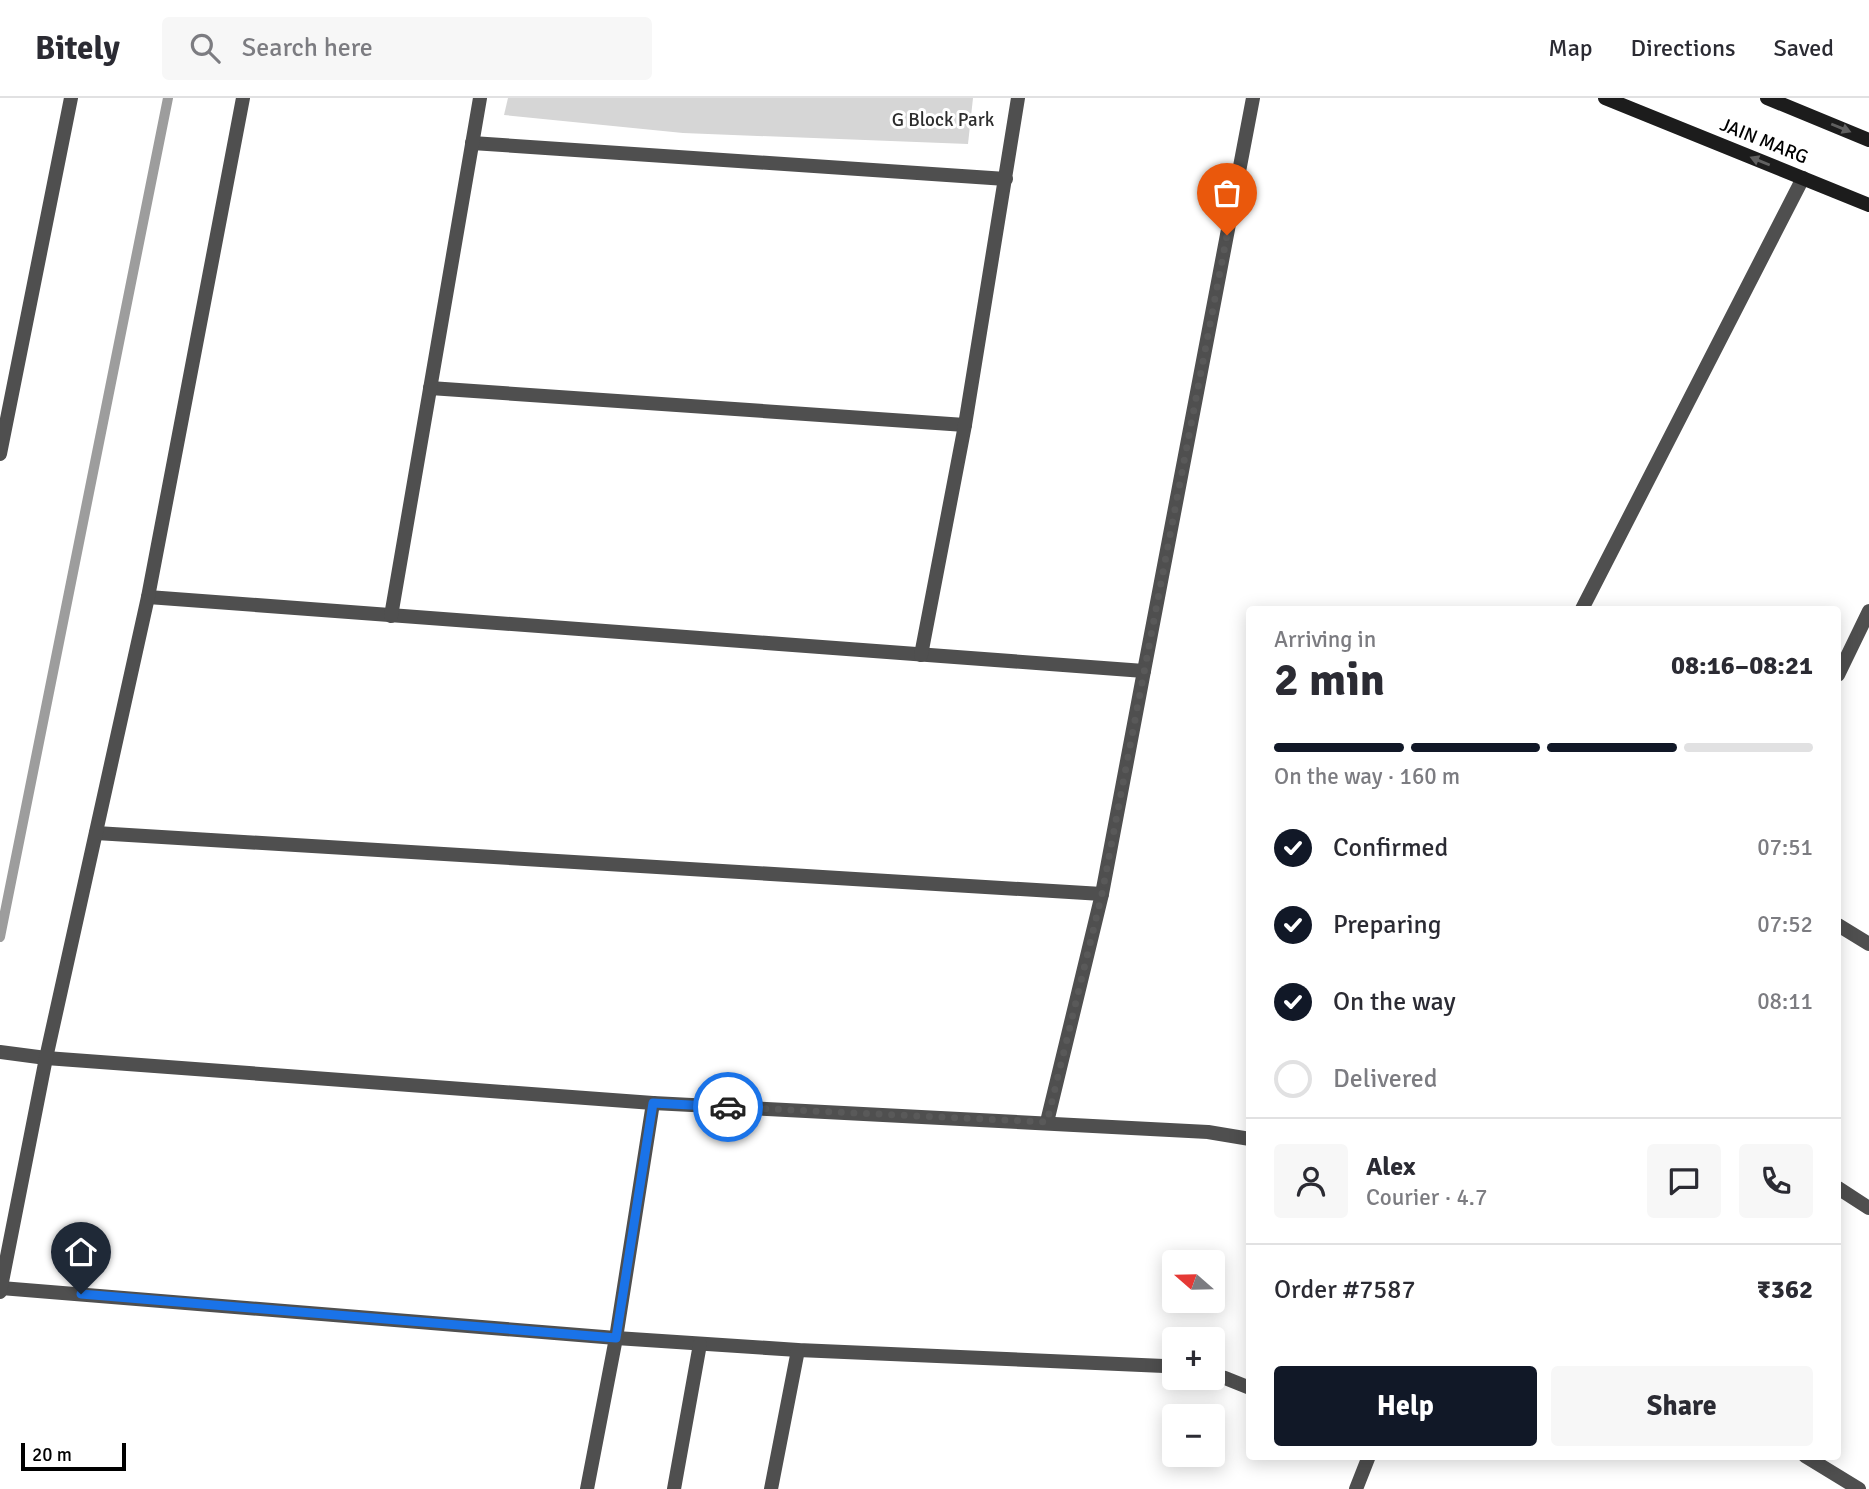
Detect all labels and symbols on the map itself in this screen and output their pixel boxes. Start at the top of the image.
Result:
park label: G Block Park [892,108,995,132]
street label: JAIN MARG [1716,112,1812,170]
one-way arrow [1830,123,1851,134]
one-way arrow [1750,155,1771,166]
pin [1197,163,1257,235]
courier [693,1072,763,1142]
pin [51,1222,111,1294]
north arrow [1162,1250,1225,1312]
scale bar [21,1440,126,1472]

